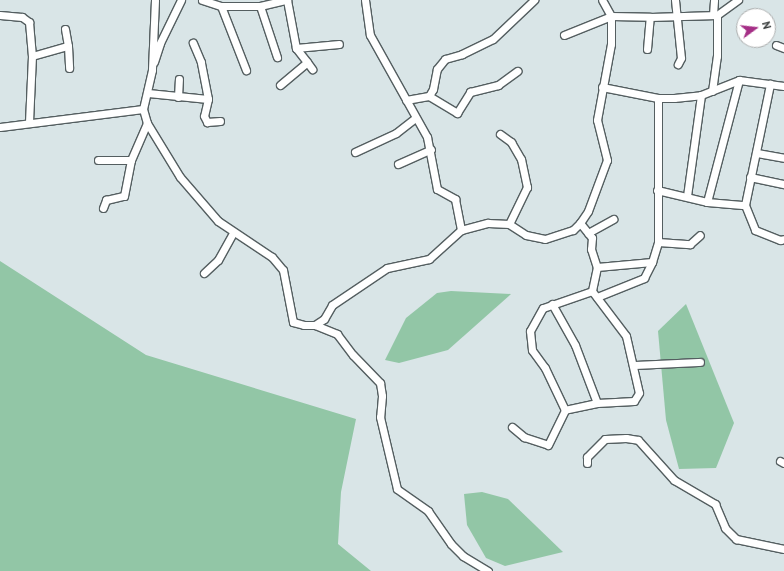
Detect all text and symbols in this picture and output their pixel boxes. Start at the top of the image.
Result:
north arrow [736,8,776,48]
text: N [759,20,774,30]

